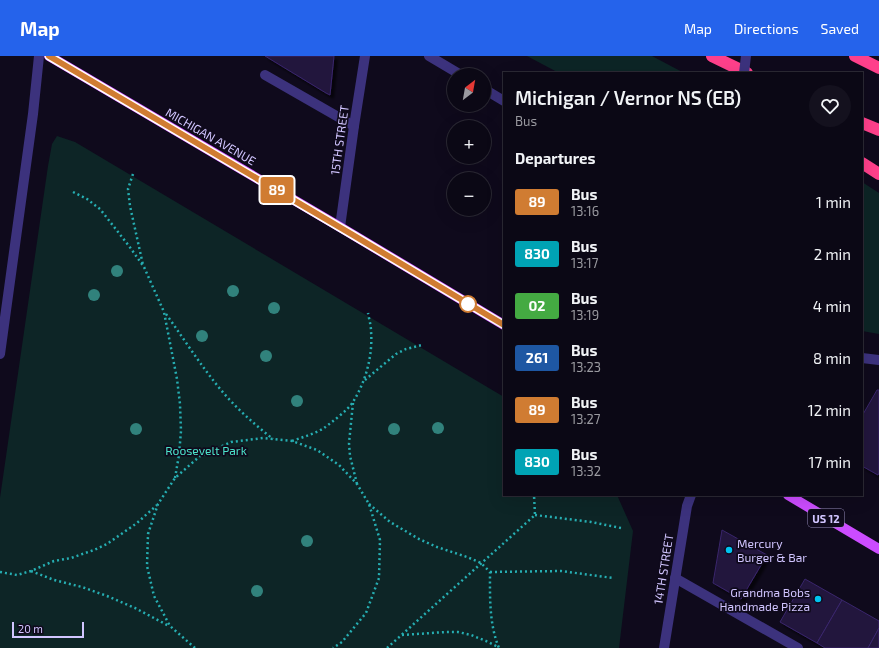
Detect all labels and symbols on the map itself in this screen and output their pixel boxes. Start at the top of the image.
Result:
north arrow [447,68,491,112]
street label: MICHIGAN AVENUE [163,104,259,168]
street label: 15TH STREET [327,104,351,176]
line badge: 89 [259,177,295,203]
unlabelled marker [459,295,477,313]
park label: Roosevelt Park [165,443,247,457]
road number: US 12 [808,509,844,527]
street label: 14TH STREET [651,533,675,605]
place label: Mercury Burger & Bar [737,536,807,564]
marker: Mercury Burger & Bar [724,545,734,555]
place label: Grandma Bobs Handmade Pizza [720,585,810,613]
marker: Grandma Bobs Handmade Pizza [813,594,823,604]
scale bar [12,620,84,639]

